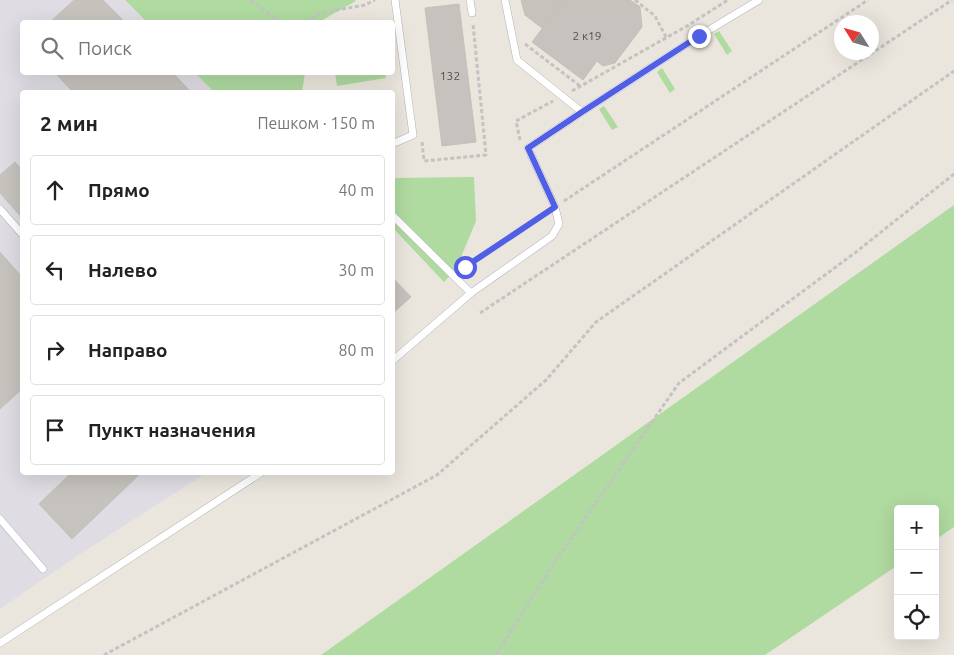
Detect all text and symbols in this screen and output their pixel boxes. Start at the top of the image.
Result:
north arrow [834,15,879,60]
search box [20,20,395,75]
route end [688,25,711,48]
house number: 2 к19 [572,29,602,42]
icon: search [38,34,66,62]
text: Поиск [78,37,132,59]
house number: 132 [440,69,460,82]
text: 2 мин [40,111,98,135]
text: Пешком · 150 m [257,114,375,132]
icon: ahead [41,176,69,204]
text: Прямо [88,179,150,201]
text: 40 m [338,181,374,199]
icon: left [41,256,69,284]
route start [454,256,477,279]
text: Налево [88,259,157,281]
text: 30 m [338,261,374,279]
icon: right [41,336,69,364]
text: Направо [88,339,168,361]
text: 80 m [338,341,374,359]
icon: arrive [41,416,69,444]
text: Пункт назначения [88,419,256,441]
map controls [894,505,939,640]
button: + [894,505,939,550]
button: − [894,550,939,595]
button: locate [894,595,939,640]

